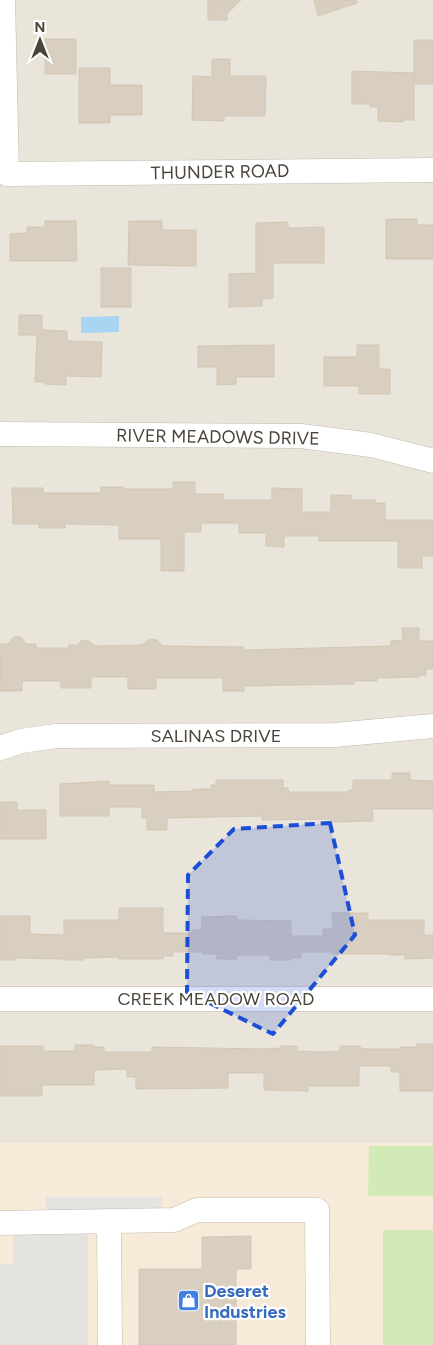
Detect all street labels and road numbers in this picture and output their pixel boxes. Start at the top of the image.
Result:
street label: THUNDER ROAD [150,160,290,184]
street label: RIVER MEADOWS DRIVE [116,424,320,450]
street label: SALINAS DRIVE [151,725,281,747]
street label: CREEK MEADOW ROAD [118,988,314,1010]

